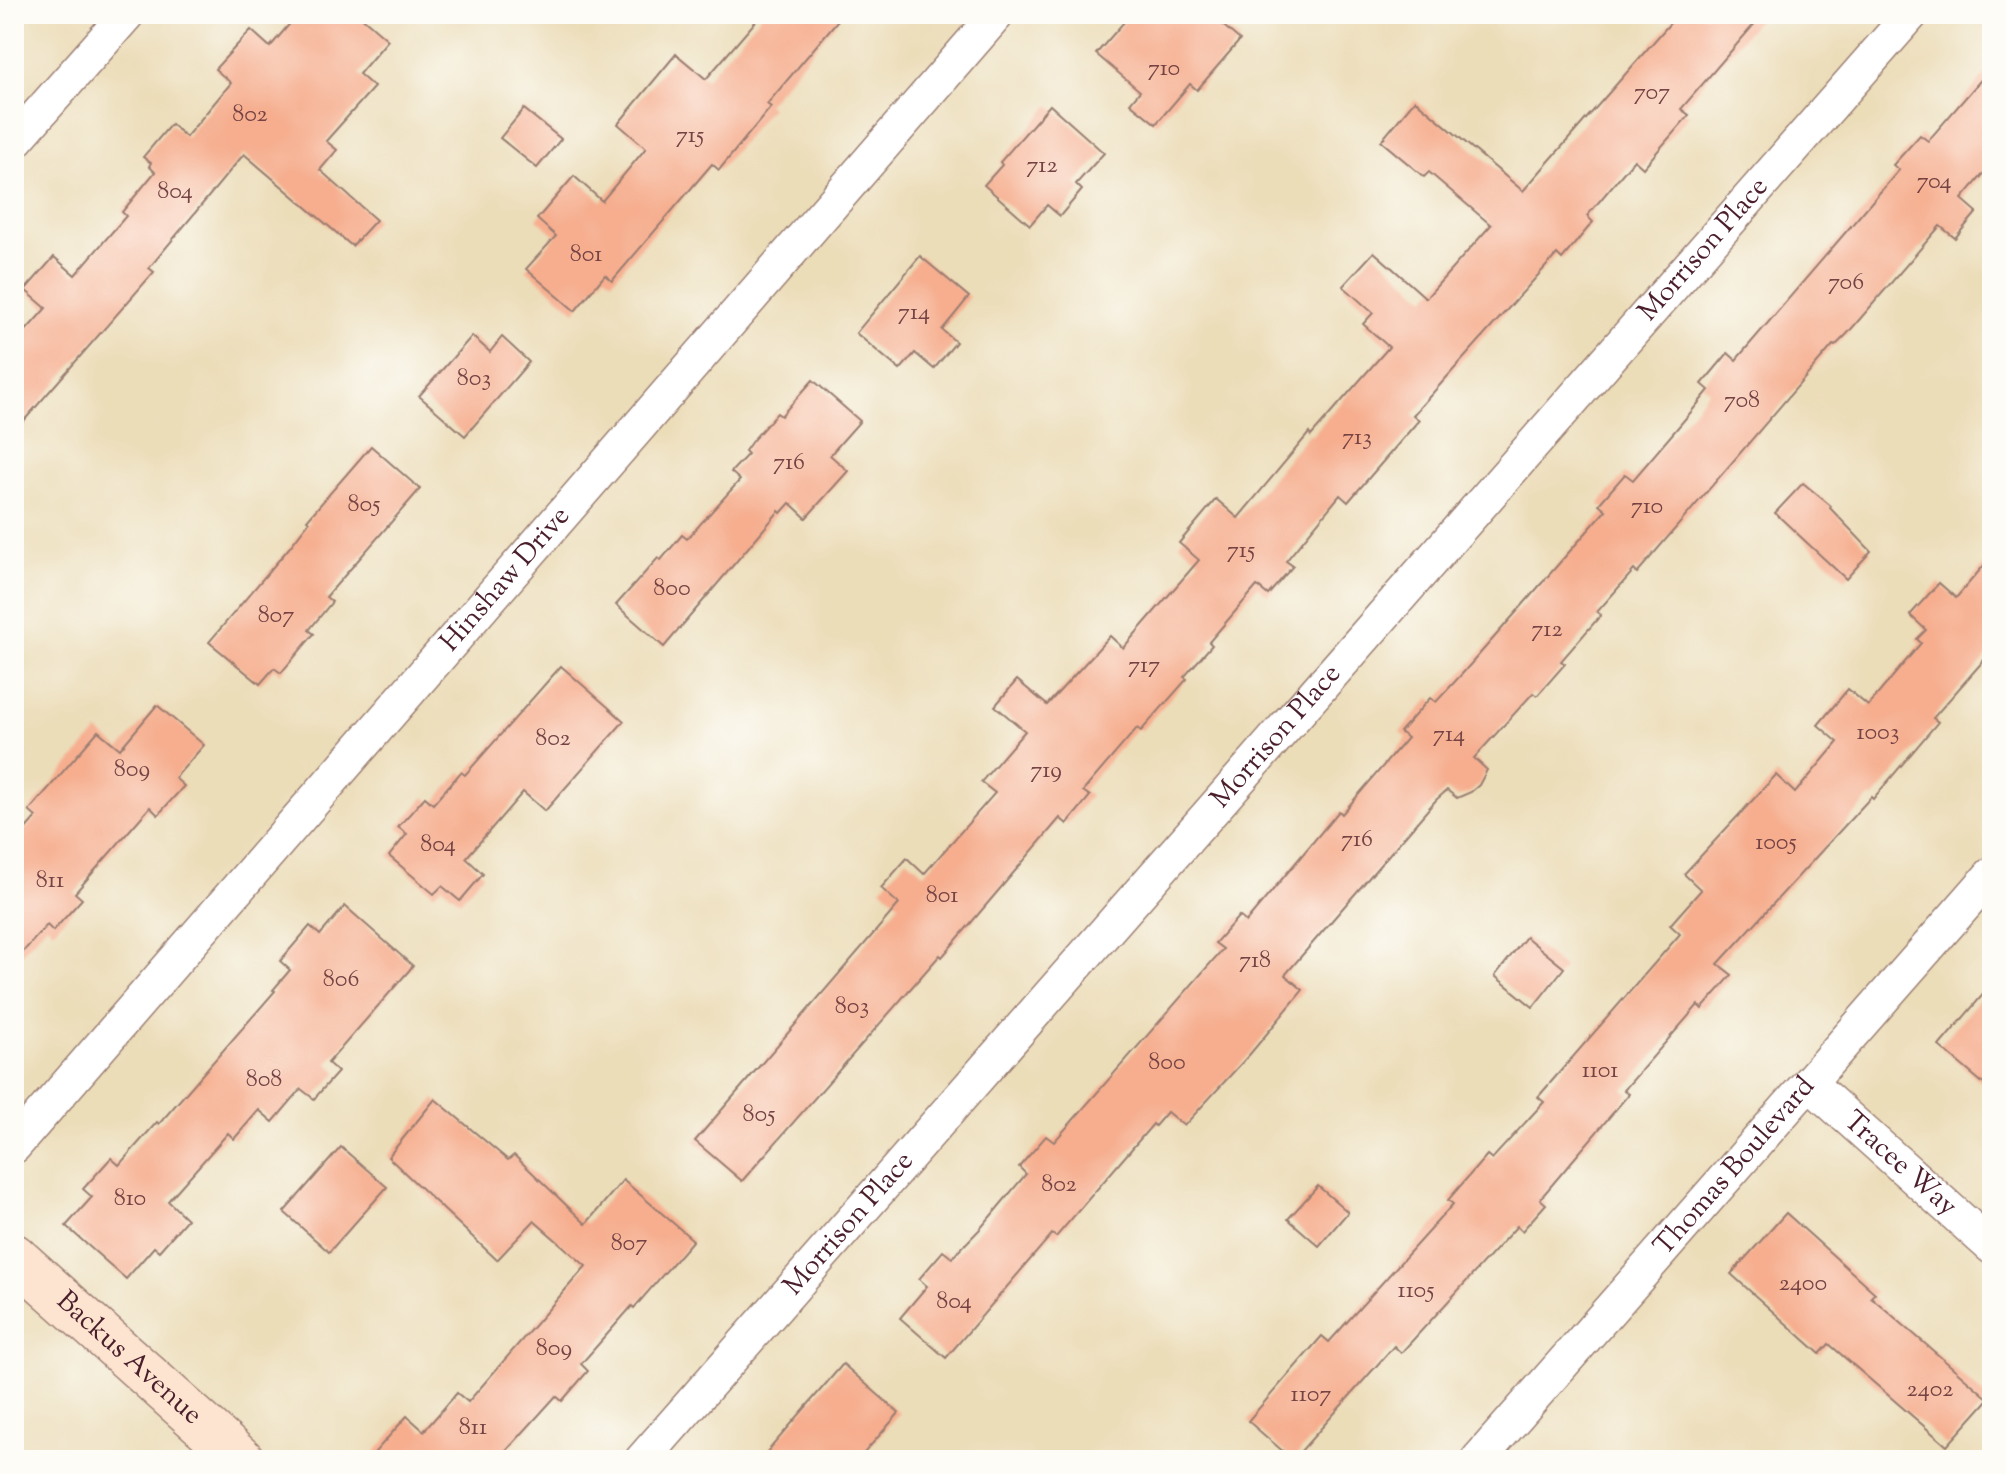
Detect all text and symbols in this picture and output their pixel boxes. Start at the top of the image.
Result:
house number: 710 [1148,52,1180,86]
house number: 707 [1634,76,1670,110]
house number: 802 [232,98,268,132]
house number: 715 [676,119,704,153]
house number: 712 [1026,149,1058,183]
house number: 704 [1916,165,1952,199]
street label: Morrison Place [1629,169,1778,331]
house number: 804 [157,175,193,209]
house number: 801 [570,238,602,272]
house number: 706 [1828,266,1864,300]
house number: 714 [898,296,930,330]
house number: 803 [457,362,491,396]
house number: 708 [1724,384,1760,418]
house number: 713 [1342,421,1372,455]
house number: 716 [773,446,805,480]
house number: 805 [348,488,380,522]
house number: 710 [1631,490,1663,524]
street label: Hinshaw Drive [431,498,580,661]
house number: 715 [1227,534,1255,568]
house number: 800 [653,572,691,606]
house number: 807 [258,599,294,633]
house number: 712 [1531,613,1563,647]
house number: 717 [1128,649,1160,683]
street label: Morrison Place [1202,656,1351,818]
house number: 1003 [1856,716,1900,750]
house number: 714 [1433,718,1465,752]
house number: 802 [535,722,571,756]
house number: 809 [114,753,150,787]
house number: 719 [1030,754,1062,788]
house number: 716 [1341,823,1373,857]
house number: 1005 [1755,826,1797,860]
house number: 804 [420,828,456,862]
house number: 811 [36,864,64,898]
house number: 801 [926,879,958,913]
house number: 718 [1239,944,1271,978]
house number: 806 [323,963,359,997]
house number: 803 [835,990,869,1024]
house number: 800 [1148,1046,1186,1080]
house number: 1101 [1582,1054,1618,1088]
house number: 808 [246,1063,282,1097]
street label: Thomas Boulevard [1645,1068,1825,1265]
house number: 805 [743,1098,775,1132]
street label: Tracee Way [1834,1102,1966,1226]
street label: Morrison Place [775,1143,924,1305]
house number: 802 [1041,1168,1077,1202]
house number: 810 [114,1182,146,1216]
house number: 807 [611,1227,647,1261]
house number: 2400 [1779,1267,1827,1301]
house number: 1105 [1398,1274,1434,1308]
street label: Backus Avenue [47,1282,211,1435]
house number: 804 [936,1285,972,1319]
house number: 809 [536,1332,572,1366]
house number: 2402 [1907,1373,1953,1407]
house number: 1107 [1291,1378,1331,1412]
house number: 811 [459,1411,487,1445]

